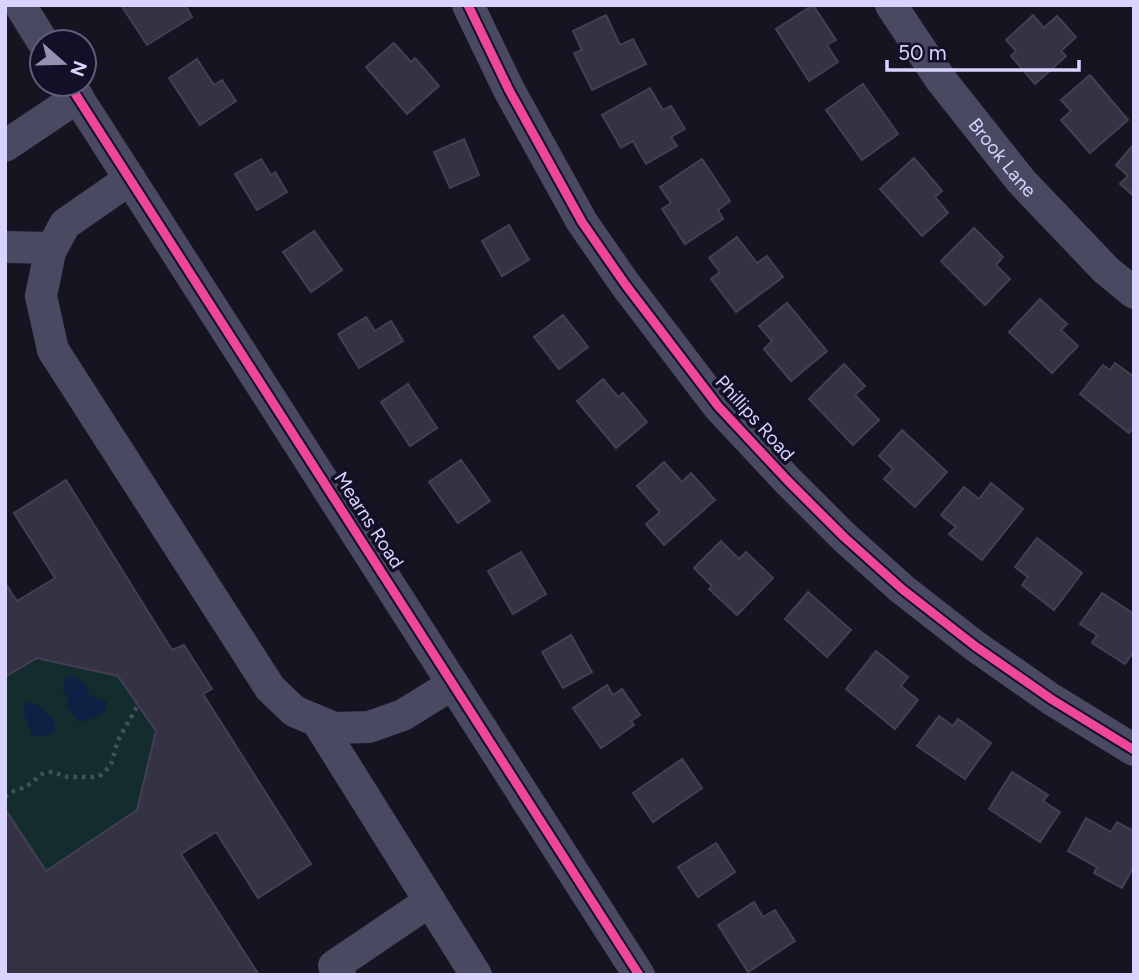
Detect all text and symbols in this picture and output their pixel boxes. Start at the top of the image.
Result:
north arrow [28,28,98,98]
scale bar [887,28,1080,72]
text: 50 m [898,40,947,65]
text: N [65,58,92,79]
street label: Brook Lane [964,113,1041,201]
street label: Phillips Road [711,370,799,466]
street label: Mearns Road [329,467,409,573]

